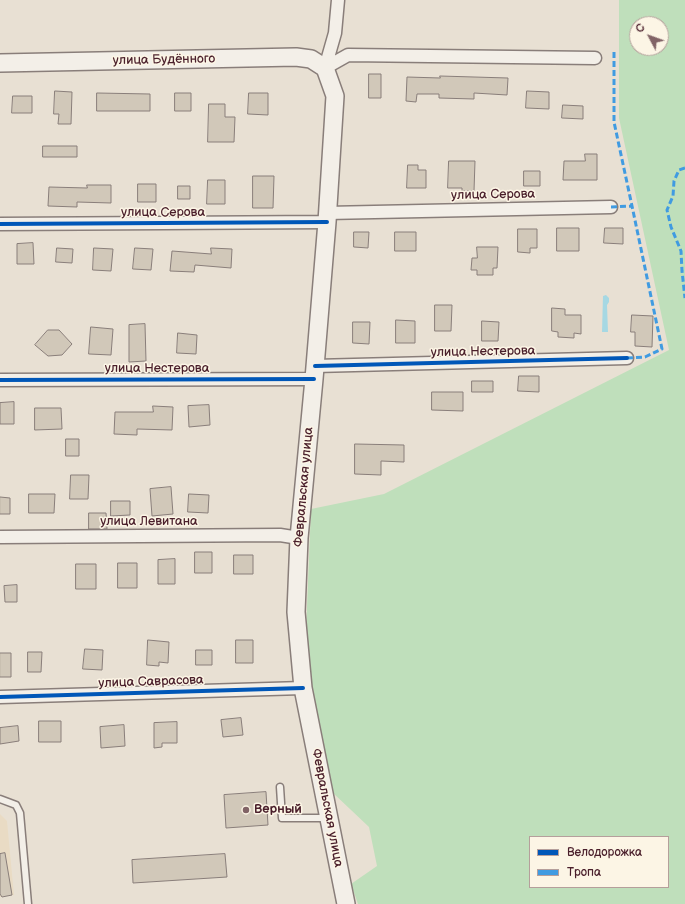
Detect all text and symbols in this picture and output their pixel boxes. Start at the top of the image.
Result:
north arrow [629,16,669,56]
text: С [633,21,648,36]
street label: улица Будённого [113,51,215,69]
street label: улица Серова [451,186,535,204]
street label: улица Серова [121,205,205,221]
street label: улица Нестерова [431,343,535,361]
street label: улица Нестерова [105,361,209,377]
street label: Февральская улица [291,426,317,548]
street label: улица Левитана [100,514,198,530]
street label: улица Саврасова [98,672,204,692]
street label: Февральская улица [308,747,346,869]
place label: Верный [254,802,302,818]
marker: Верный [241,805,251,815]
legend [529,836,669,888]
text: Велодорожка [567,845,642,860]
text: Тропа [567,865,601,880]

